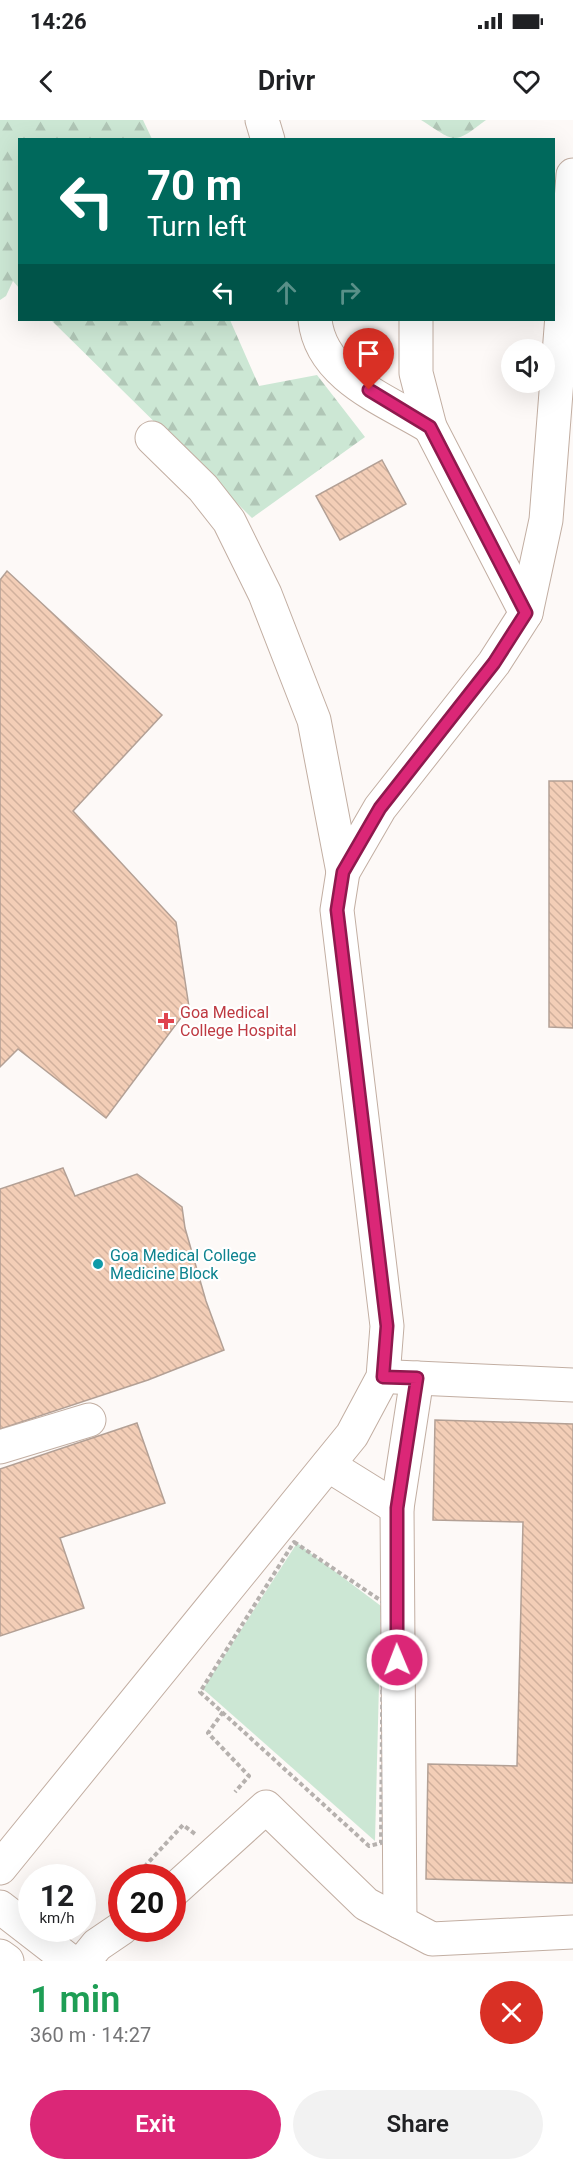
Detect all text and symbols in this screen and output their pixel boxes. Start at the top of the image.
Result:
text: 14:26 [30,9,87,34]
icon: back [30,65,63,98]
text: Drivr [258,65,315,97]
icon: heart [510,65,543,98]
text: 70 m [147,161,242,210]
icon: left [48,162,126,240]
text: Turn left [147,211,247,243]
icon: left [207,276,240,309]
icon: ahead [270,276,303,309]
icon: right [333,276,366,309]
pin [343,328,394,390]
icon: arrive [352,337,385,370]
map controls [501,339,555,393]
button: sound [501,339,555,393]
place label: Goa Medical College Hospital [180,1003,297,1040]
marker: Goa Medical College Hospital [157,1012,175,1030]
place label: Goa Medical College Medicine Block [110,1246,256,1283]
marker: Goa Medical College Medicine Block [91,1257,105,1271]
position arrow [365,1628,429,1692]
speed limit sign: 20 [108,1864,186,1942]
text: 12 [40,1878,74,1913]
text: km/h [39,1909,75,1927]
text: 1 min [30,1979,120,2021]
button: close [480,1981,543,2044]
text: 360 m · 14:27 [30,2023,151,2047]
button: Exit [30,2090,281,2159]
button: Share [293,2090,543,2159]

